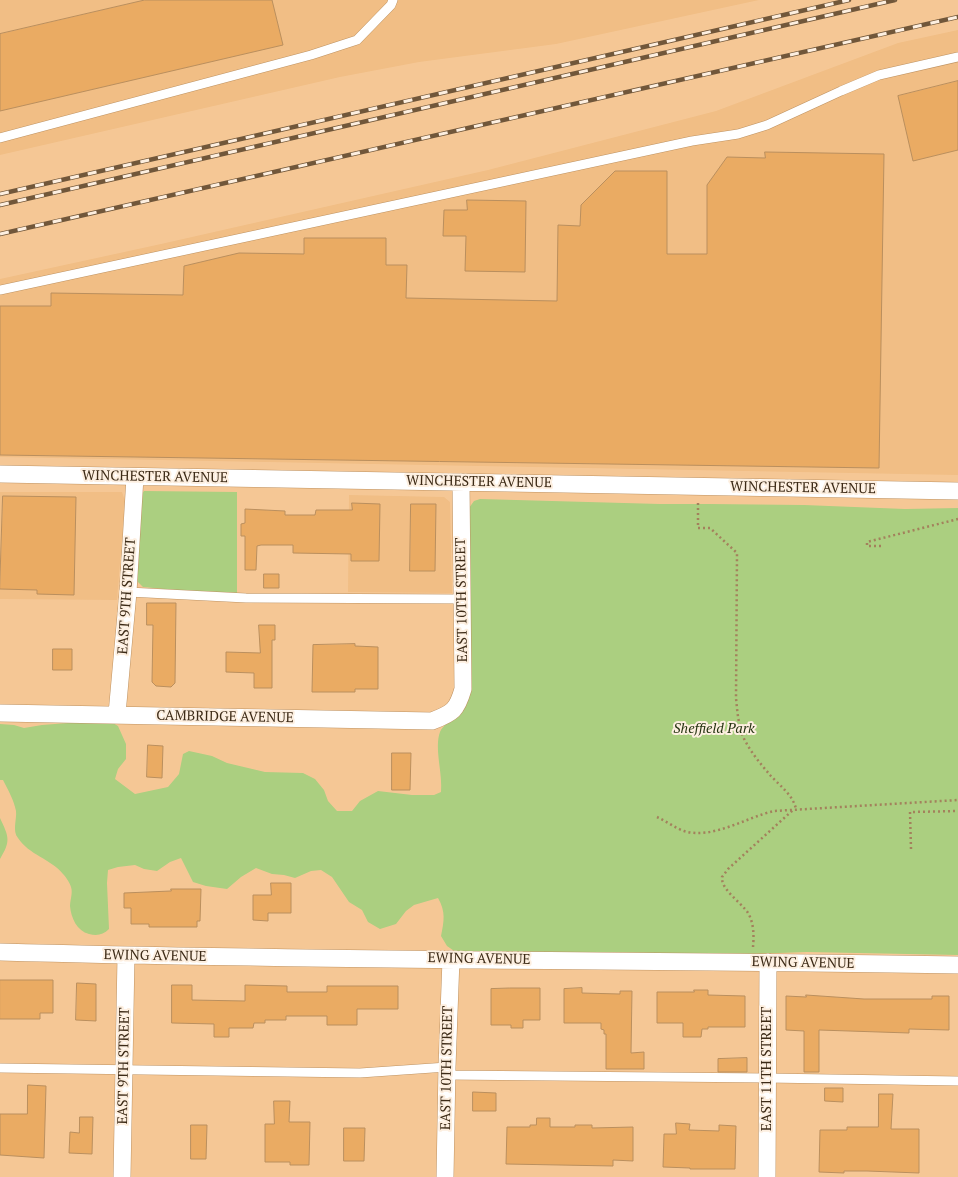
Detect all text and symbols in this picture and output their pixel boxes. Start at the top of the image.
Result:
street label: WINCHESTER AVENUE [82,467,228,487]
street label: WINCHESTER AVENUE [406,472,552,492]
street label: WINCHESTER AVENUE [730,478,876,498]
street label: EAST 9TH STREET [115,537,139,655]
street label: EAST 10TH STREET [453,538,471,662]
street label: CAMBRIDGE AVENUE [156,707,294,727]
park label: Sheffield Park [673,721,755,737]
street label: EWING AVENUE [103,947,207,965]
street label: EWING AVENUE [427,950,531,968]
street label: EWING AVENUE [751,954,855,972]
street label: EAST 10TH STREET [438,1006,456,1130]
street label: EAST 9TH STREET [115,1007,133,1125]
street label: EAST 11TH STREET [759,1007,775,1131]

